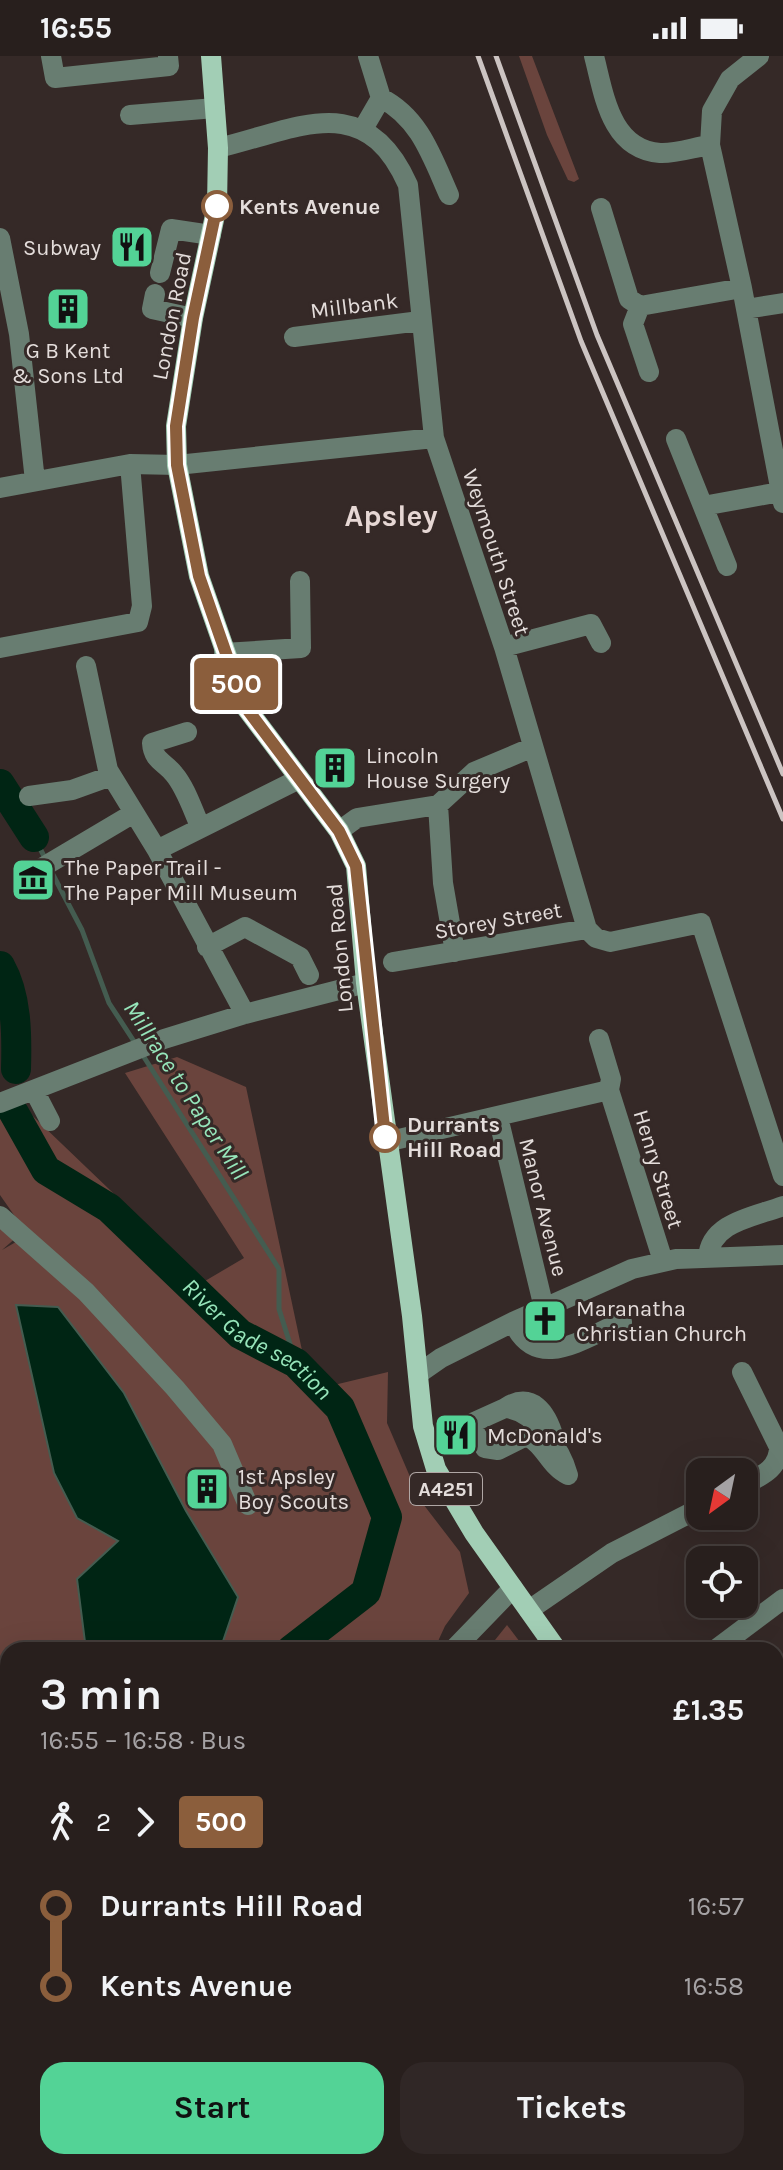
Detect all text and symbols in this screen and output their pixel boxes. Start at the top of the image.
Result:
text: 16:55 [40,10,112,46]
marker: Kents Avenue [202,191,232,221]
place label: Kents Avenue [239,194,380,220]
restaurant icon: Subway [108,223,156,271]
place label: Subway [23,235,101,261]
street label: London Road [147,250,197,382]
building icon: G B Kent & Sons Ltd [44,285,92,333]
street label: Millbank [309,288,400,324]
place label: G B Kent & Sons Ltd [12,338,124,389]
street label: Weymouth Street [457,466,535,639]
district label: Apsley [344,498,438,534]
line badge: 500 [190,658,282,710]
text: 500 [210,667,262,700]
place label: Lincoln House Surgery [366,743,510,794]
building icon: Lincoln House Surgery [311,744,359,792]
place label: The Paper Trail - The Paper Mill Museum [64,855,298,906]
museum icon: The Paper Trail - The Paper Mill Museum [9,856,57,904]
street label: London Road [321,882,359,1014]
street label: Storey Street [433,897,564,945]
water label: Millrace to Paper Mill [118,995,254,1185]
street label: Henry Street [628,1107,688,1232]
place label: Durrants Hill Road [407,1112,502,1163]
marker: Durrants Hill Road [370,1122,400,1152]
street label: Manor Avenue [513,1135,573,1279]
water label: River Gade section [177,1272,338,1406]
place label: Maranatha Christian Church [576,1296,747,1347]
church icon: Maranatha Christian Church [521,1297,569,1345]
restaurant icon: McDonald's [432,1411,480,1459]
place label: McDonald's [487,1423,603,1449]
north arrow [686,1458,758,1530]
map controls [686,1458,758,1618]
place label: 1st Apsley Boy Scouts [238,1464,349,1515]
building icon: 1st Apsley Boy Scouts [183,1465,231,1513]
road number: A4251 [410,1473,482,1505]
button: locate [686,1546,758,1618]
text: 3 min [40,1669,162,1720]
text: £1.35 [673,1692,744,1728]
text: 16:55 – 16:58 · Bus [40,1725,246,1756]
icon: walk [40,1800,84,1844]
icon: forward [123,1800,167,1844]
text: 500 [195,1805,247,1838]
text: 2 [96,1807,111,1838]
text: Durrants Hill Road [100,1888,364,1924]
text: 16:57 [688,1891,744,1922]
text: Kents Avenue [100,1968,293,2004]
text: 16:58 [684,1971,744,2002]
button: Start [40,2062,384,2154]
button: Tickets [400,2062,744,2154]

